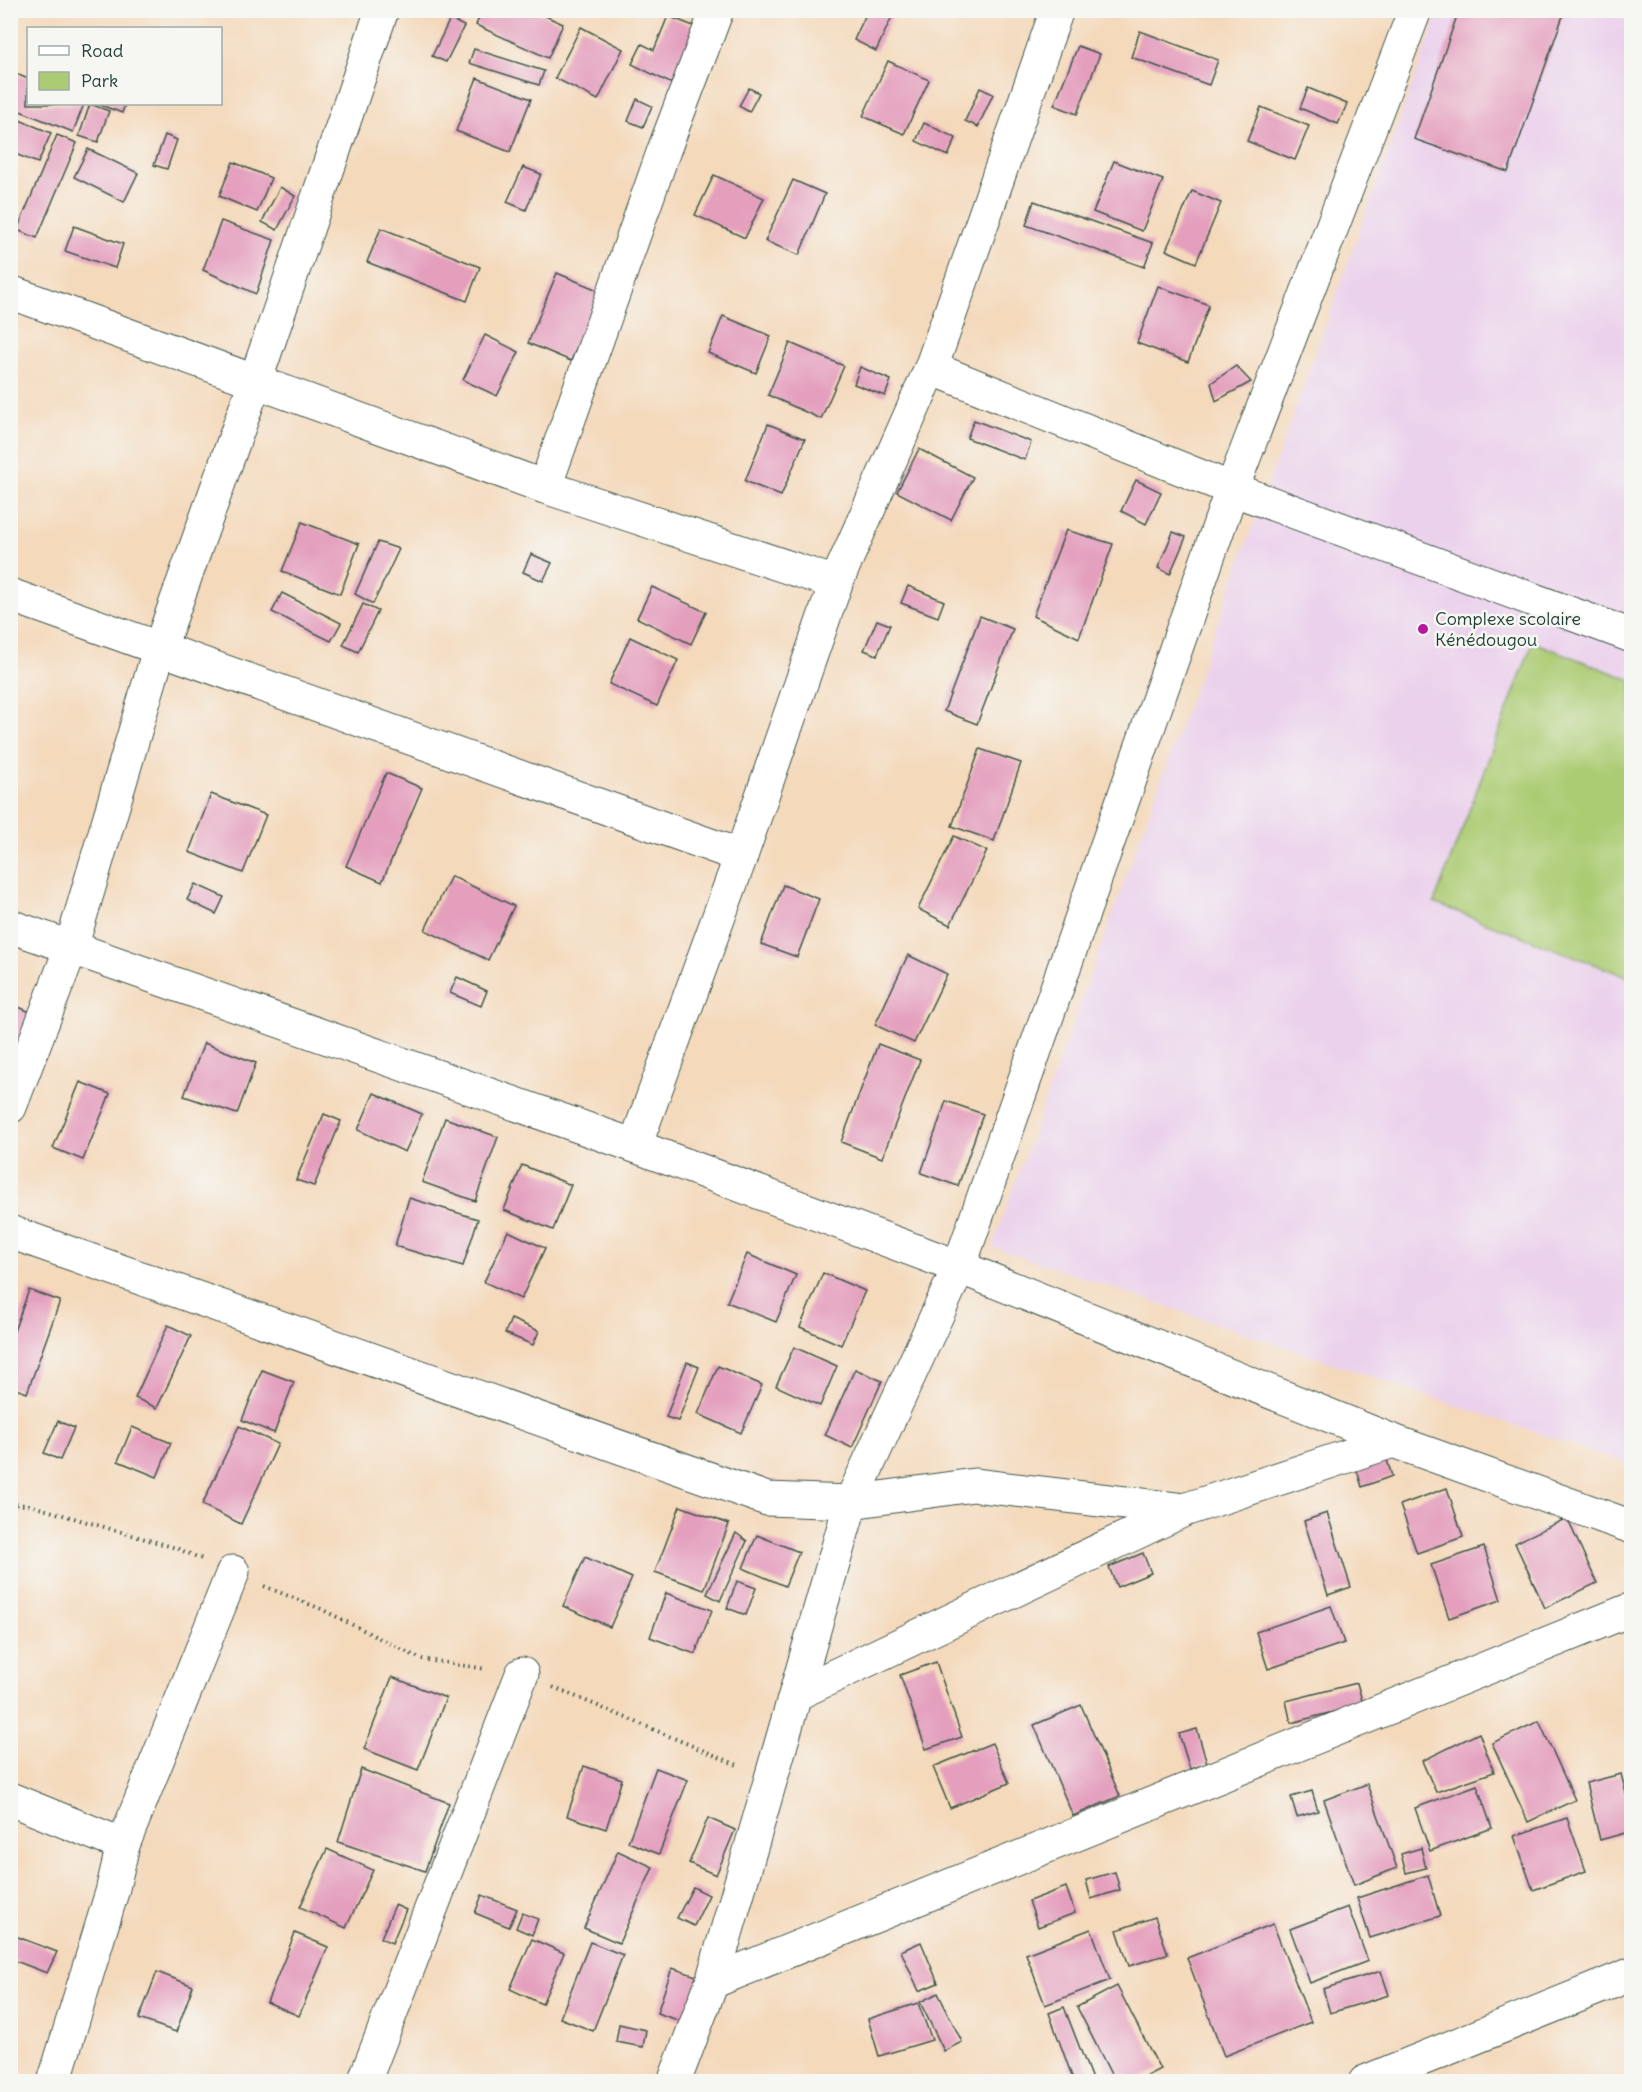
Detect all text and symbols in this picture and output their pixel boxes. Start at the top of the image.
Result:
legend [27,27,222,105]
text: Road [81,39,124,62]
text: Park [81,69,118,92]
place label: Complexe scolaire Kénédougou [1435,607,1581,651]
marker: Complexe scolaire Kénédougou [1416,622,1430,636]

